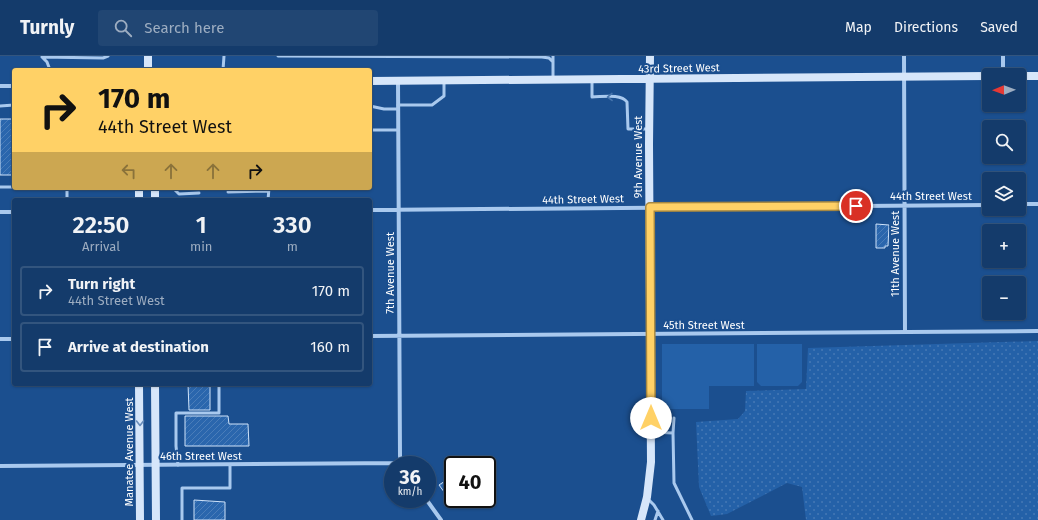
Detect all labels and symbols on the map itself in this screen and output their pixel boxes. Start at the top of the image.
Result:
street label: 43rd Street West [638,61,720,76]
north arrow [982,68,1026,112]
one-way arrow [607,93,613,101]
street label: 9th Avenue West [632,116,645,198]
pin [839,189,873,223]
street label: 44th Street West [890,190,972,203]
street label: 44th Street West [542,192,624,207]
street label: 11th Avenue West [889,211,902,297]
street label: 7th Avenue West [384,232,397,314]
street label: 45th Street West [663,319,745,332]
street label: Manatee Avenue West [123,397,136,507]
position arrow [630,397,672,439]
one-way arrow [136,420,144,426]
street label: 46th Street West [160,450,242,463]
speed limit sign: 40 [444,456,496,508]

